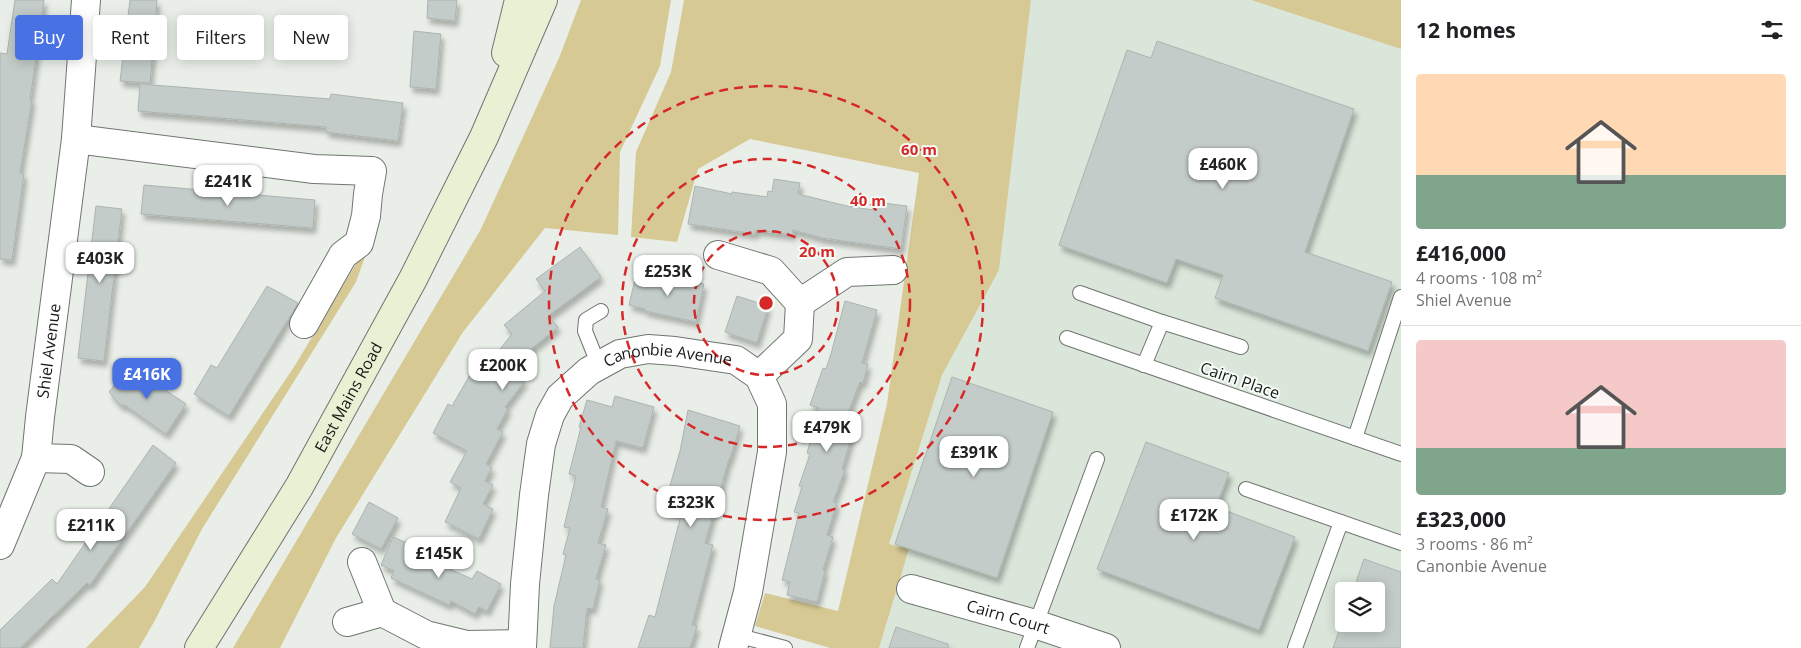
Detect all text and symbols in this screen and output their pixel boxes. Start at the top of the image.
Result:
chip: Buy [15,15,83,60]
chip: Rent [93,15,167,60]
chip: Filters [177,15,264,60]
chip: New [274,15,348,60]
text: 12 homes [1416,16,1516,44]
icon: filters [1758,16,1786,44]
icon: home [1556,107,1646,197]
text: 60 m [901,139,937,159]
pin: £460K [1188,148,1258,190]
text: £460K [1199,153,1247,175]
pin: £241K [193,164,263,207]
text: £241K [204,170,252,192]
text: 40 m [850,190,886,210]
text: £416,000 [1416,239,1506,267]
text: 20 m [799,241,835,261]
pin: £403K [65,242,135,284]
text: £403K [76,247,124,269]
pin: £253K [633,254,703,297]
text: £253K [644,260,692,282]
text: 4 rooms · 108 m² [1416,267,1542,289]
text: Shiel Avenue [1416,289,1512,311]
centre of rings [757,294,775,312]
street label: Shiel Avenue [32,302,66,400]
street label: East Mains Road [309,338,387,456]
street label: Canonbie Avenue [599,338,734,372]
pin: £200K [468,348,538,391]
text: £200K [479,354,527,376]
street label: Cairn Place [1197,356,1283,404]
pin: £416K [112,358,182,400]
text: £416K [123,363,171,385]
icon: home [1556,372,1646,462]
pin: £479K [792,410,862,453]
text: £479K [803,416,851,438]
pin: £391K [939,436,1009,478]
text: £391K [950,441,998,463]
pin: £323K [656,486,726,528]
text: £323K [667,491,715,513]
pin: £172K [1159,498,1229,541]
text: £172K [1170,504,1218,526]
text: £323,000 [1416,505,1506,533]
pin: £211K [56,508,126,551]
text: £211K [67,514,115,536]
text: 3 rooms · 86 m² [1416,533,1533,555]
pin: £145K [404,536,474,579]
text: £145K [415,542,463,564]
text: Canonbie Avenue [1416,555,1547,577]
map controls [1335,582,1385,632]
button: layers [1335,582,1385,632]
street label: Cairn Court [964,594,1053,639]

